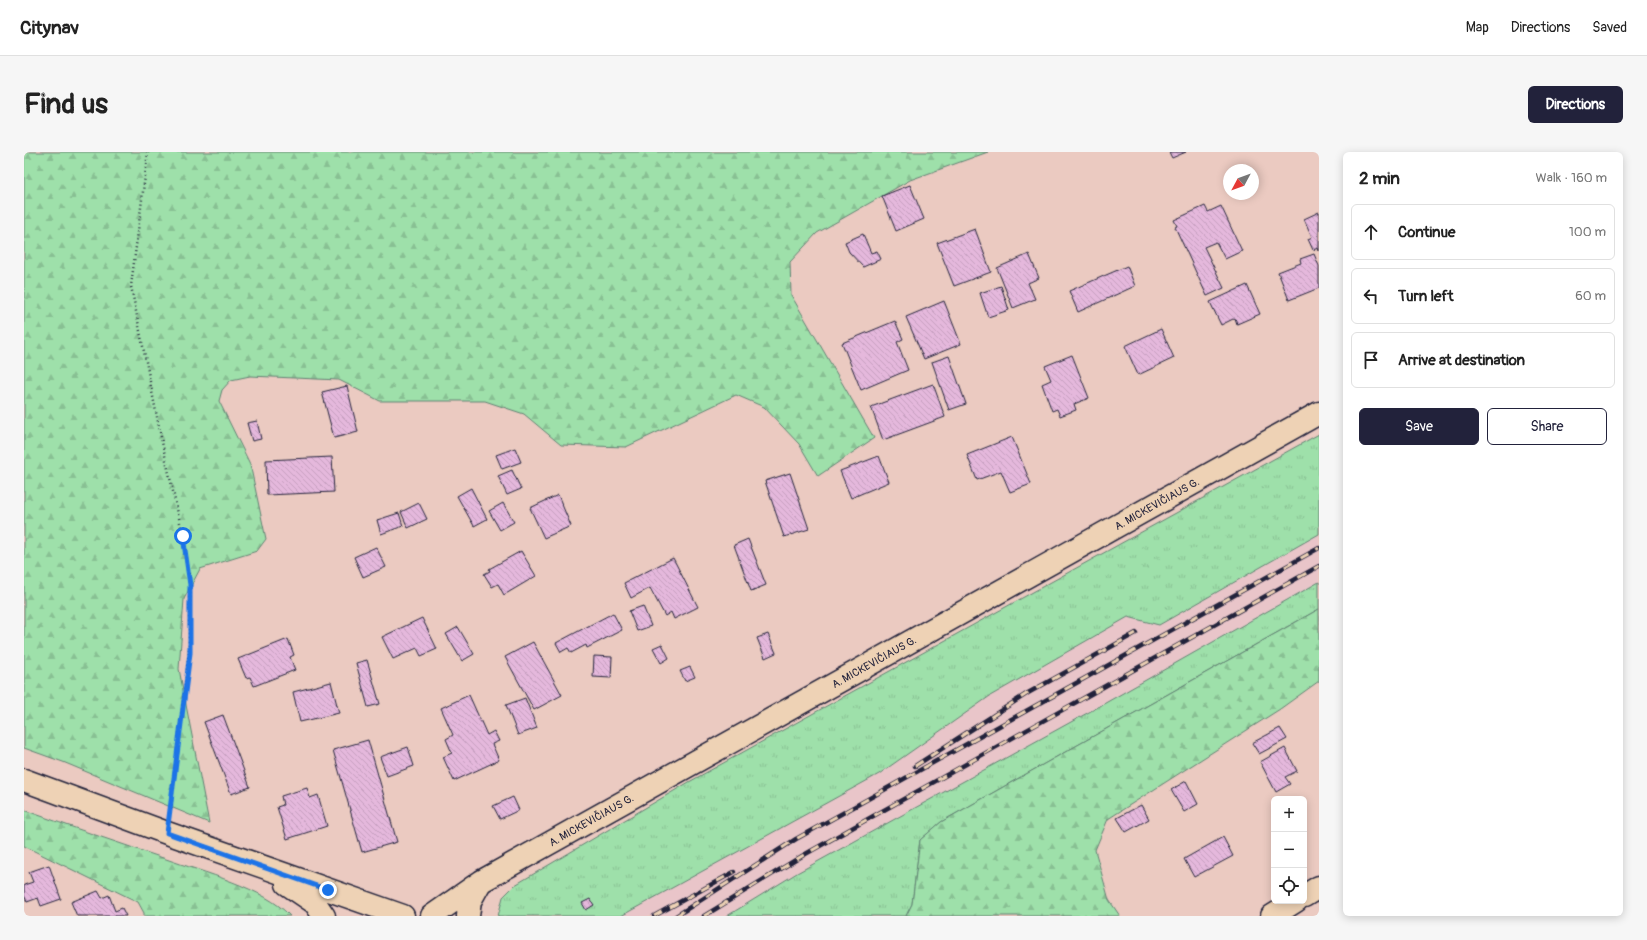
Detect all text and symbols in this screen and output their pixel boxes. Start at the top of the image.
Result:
text: Citynav [20,16,79,40]
text: Map [1466,19,1489,36]
text: Directions [1511,19,1570,36]
text: Saved [1592,19,1627,36]
button: Directions [1528,86,1623,123]
text: Find us [24,87,108,122]
north arrow [1223,164,1259,200]
text: 2 min [1359,168,1400,189]
text: Walk · 160 m [1536,170,1607,186]
icon: ahead [1360,221,1382,243]
text: Continue [1398,223,1456,242]
text: 100 m [1569,224,1606,240]
icon: left [1360,285,1382,307]
text: Turn left [1398,287,1454,306]
text: 60 m [1575,288,1606,304]
icon: arrive [1360,349,1382,371]
text: Arrive at destination [1398,351,1525,370]
button: Save [1359,408,1479,445]
button: Share [1487,408,1607,445]
street label: A. MICKEVIČIAUS G. [1112,475,1201,533]
route start [174,527,192,545]
street label: A. MICKEVIČIAUS G. [829,633,918,691]
street label: A. MICKEVIČIAUS G. [547,791,636,849]
map controls [1271,796,1307,904]
button: + [1271,796,1307,832]
button: − [1271,832,1307,868]
button: locate [1271,868,1307,904]
route end [319,881,337,899]

